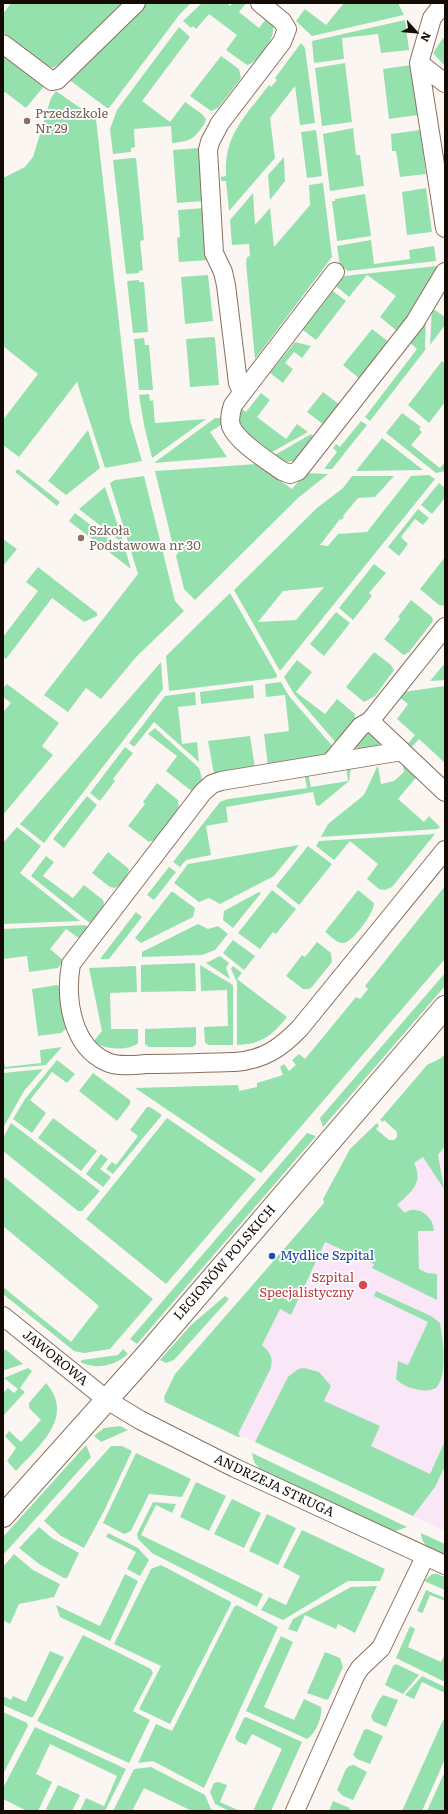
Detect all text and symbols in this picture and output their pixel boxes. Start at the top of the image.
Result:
north arrow [396,12,436,52]
text: N [417,30,436,45]
place label: Przedszkole Nr 29 [35,106,108,137]
marker: Przedszkole Nr 29 [22,116,32,126]
place label: Szkoła Podstawowa nr 30 [89,523,201,554]
marker: Szkoła Podstawowa nr 30 [76,533,86,543]
street label: LEGIONÓW POLSKICH [171,1202,279,1324]
place label: Mydlice Szpital [280,1248,374,1264]
marker: Mydlice Szpital [267,1251,277,1261]
place label: Szpital Specjalistyczny [259,1270,354,1301]
marker: Szpital Specjalistyczny [357,1279,369,1291]
street label: JAWOROWA [19,1327,91,1389]
street label: ANDRZEJA STRUGA [211,1451,337,1521]

